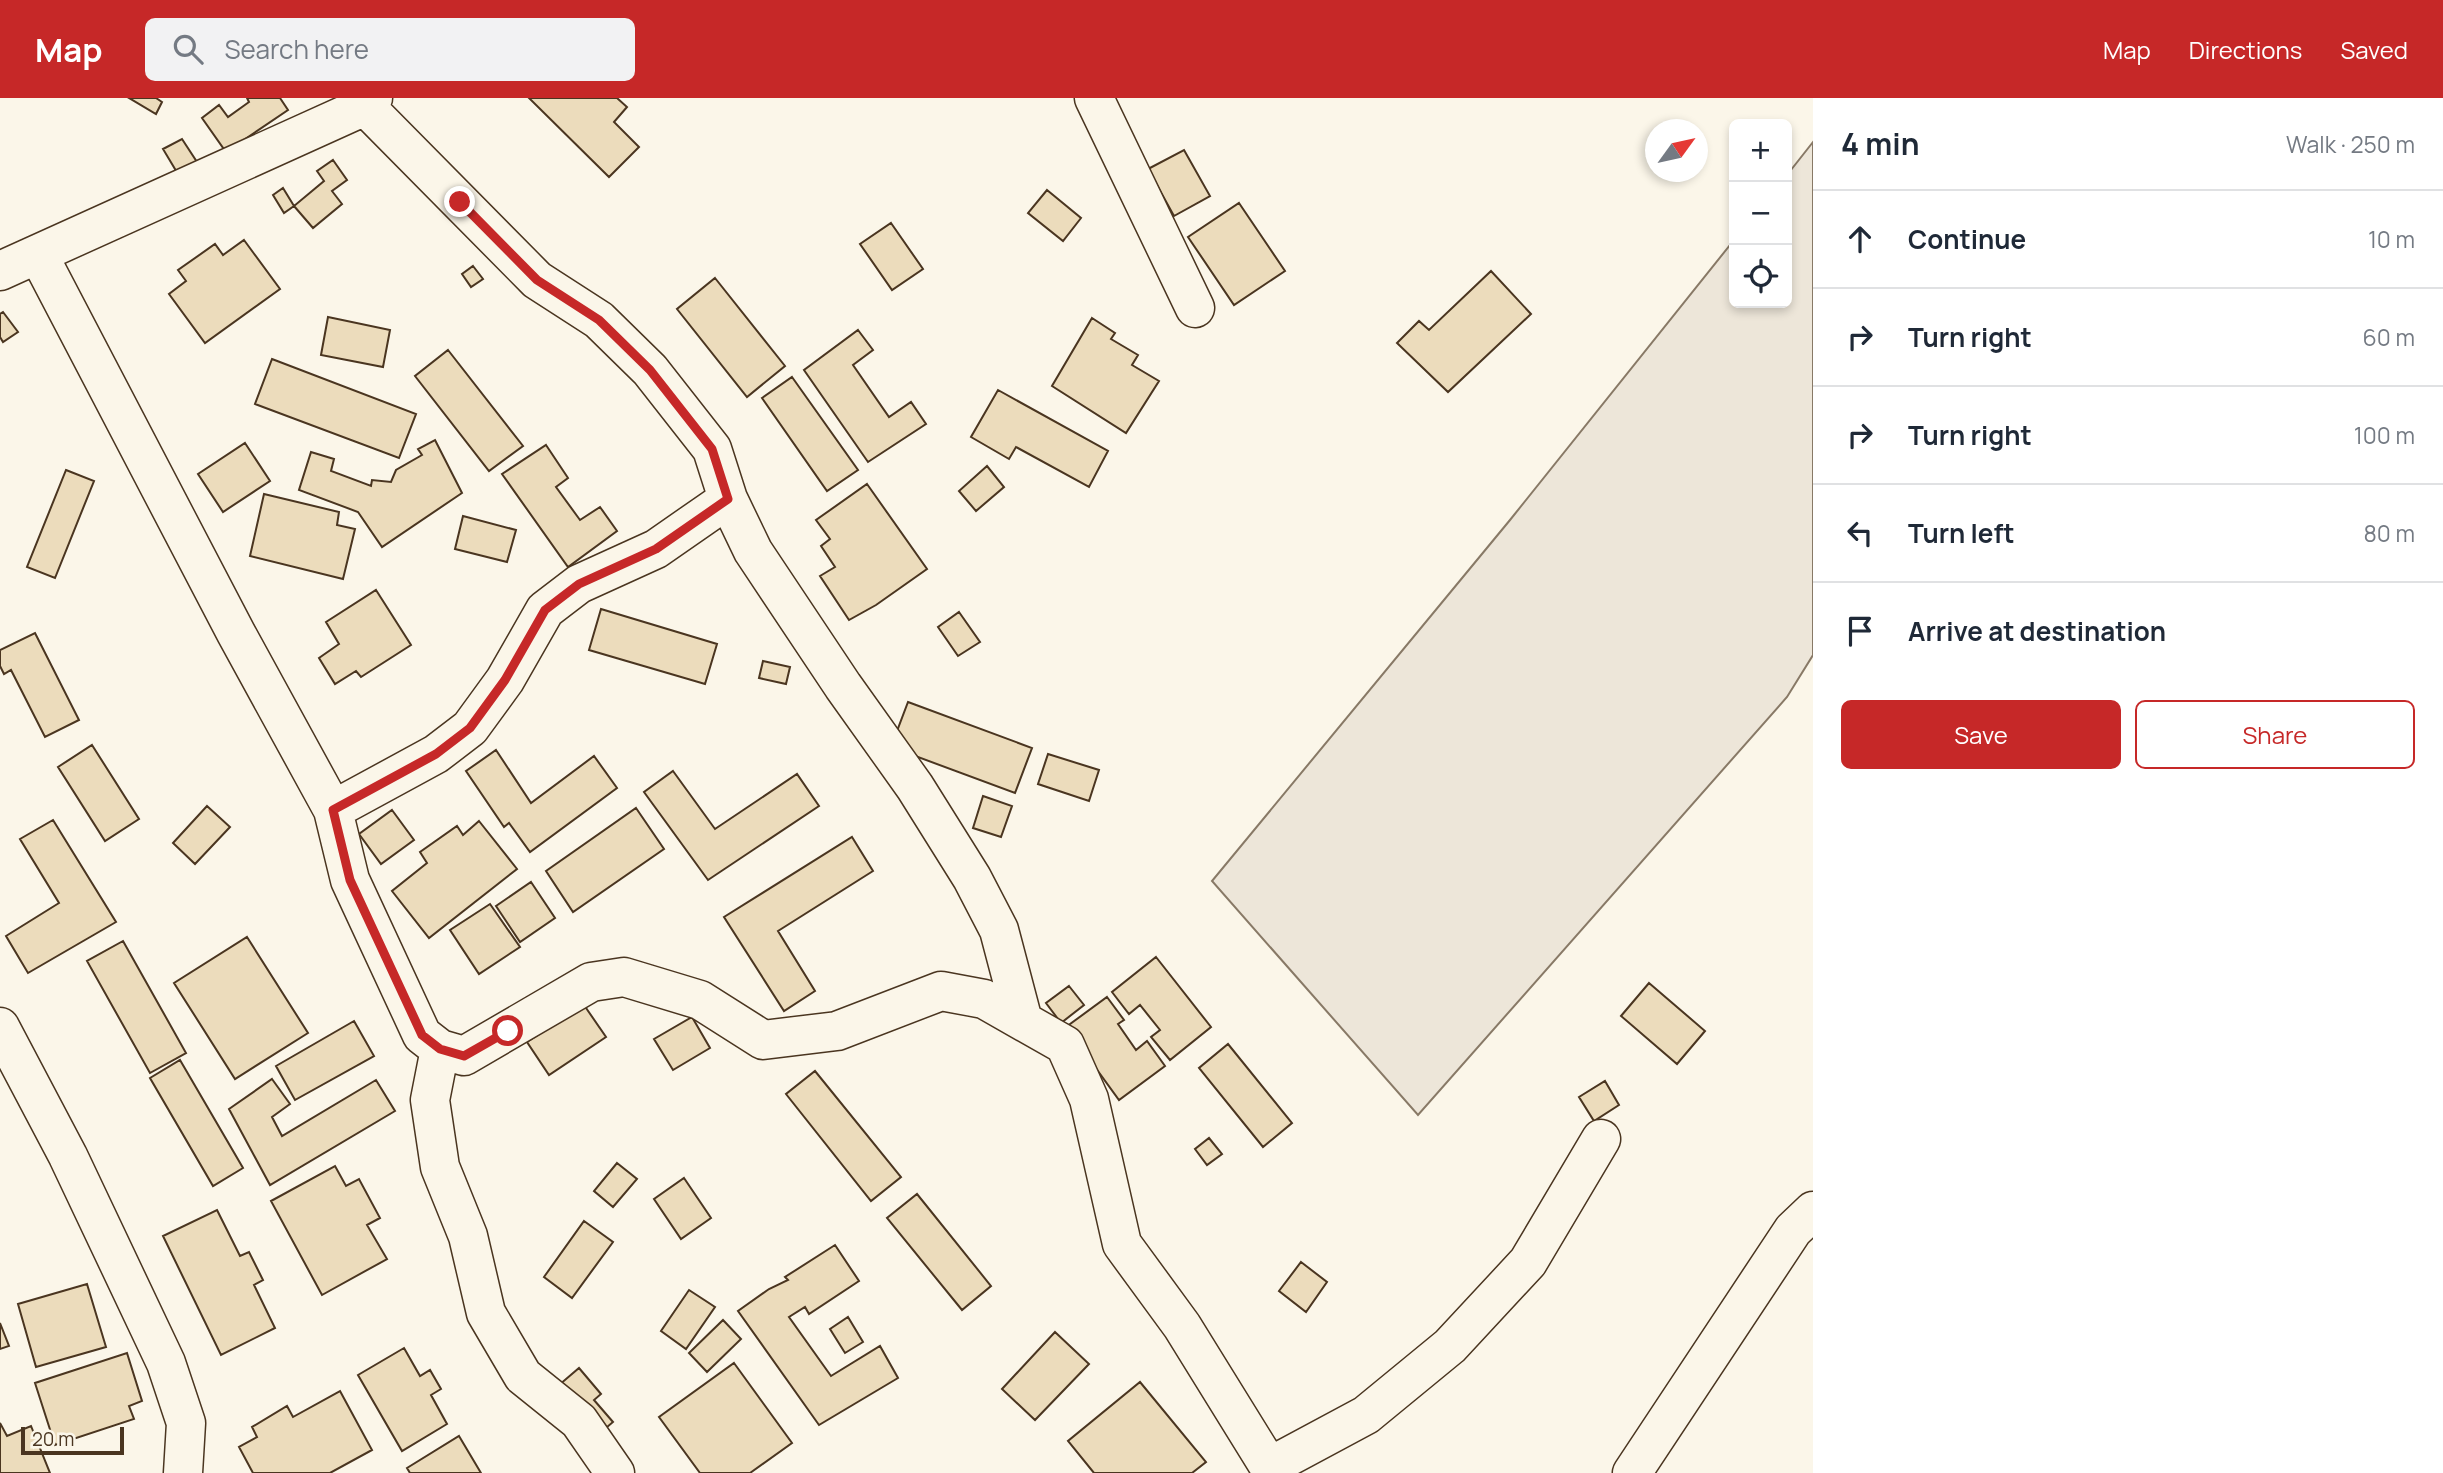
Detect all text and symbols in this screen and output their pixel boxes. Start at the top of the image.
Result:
search box [145,18,635,81]
text: Map [35,27,103,72]
icon: search [169,30,207,68]
text: Search here [225,31,369,67]
text: Map [2103,33,2151,66]
text: Directions [2189,33,2302,66]
text: Saved [2340,33,2408,66]
north arrow [1645,119,1708,182]
map controls [1729,119,1792,308]
button: + [1729,119,1792,182]
text: 4 min [1841,123,1919,164]
text: Walk · 250 m [2286,128,2415,160]
button: − [1729,182,1792,245]
route end [444,186,475,217]
icon: ahead [1841,220,1879,258]
text: Continue [1908,221,2026,257]
text: 10 m [2368,223,2415,255]
button: locate [1729,245,1792,308]
icon: right [1841,318,1879,356]
text: Turn right [1908,319,2032,355]
text: 60 m [2363,321,2415,353]
icon: right [1841,416,1879,454]
text: Turn right [1908,417,2032,453]
text: 100 m [2354,419,2415,451]
icon: left [1841,514,1879,552]
text: Turn left [1908,515,2015,551]
text: 80 m [2364,517,2415,549]
icon: arrive [1841,612,1879,650]
text: Arrive at destination [1908,613,2166,649]
button: Save [1841,700,2121,769]
button: Share [2135,700,2415,769]
route start [492,1015,523,1046]
scale bar [21,1424,124,1456]
text: 20 m [32,1426,74,1452]

